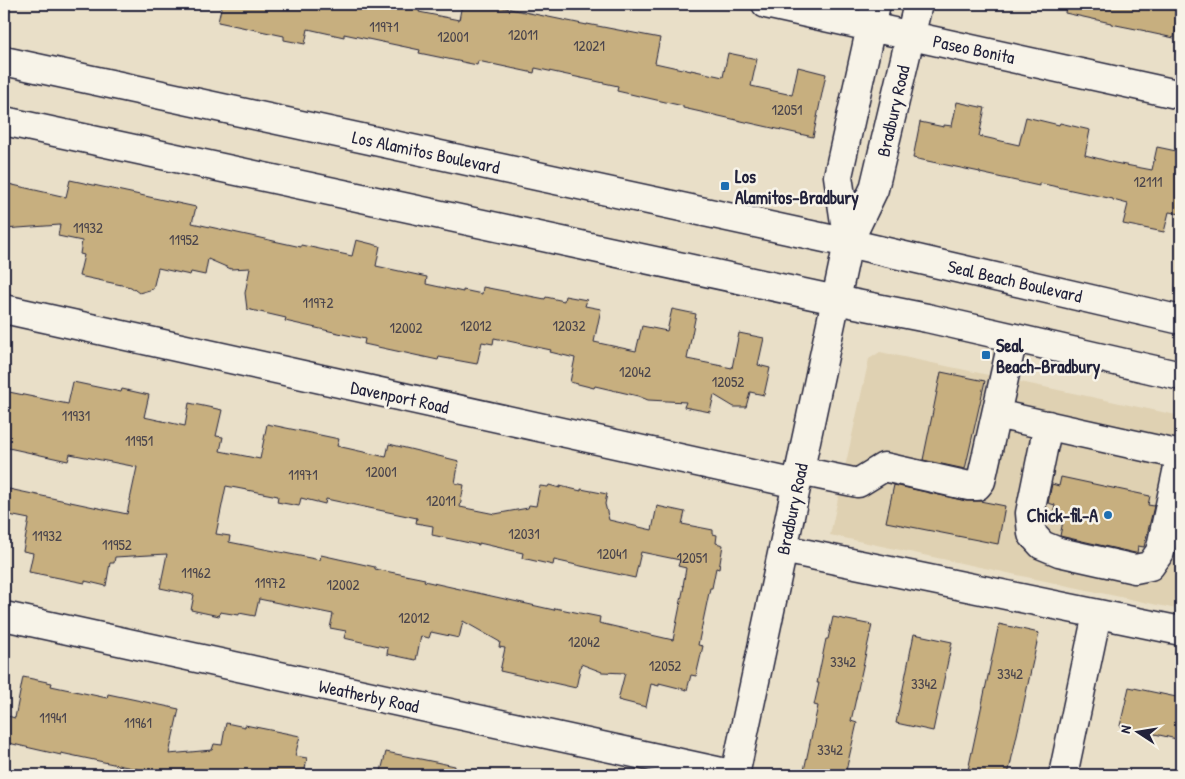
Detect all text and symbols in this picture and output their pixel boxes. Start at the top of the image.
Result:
house number: 11971 [369,16,399,37]
house number: 12011 [508,24,538,45]
house number: 12001 [437,26,469,47]
street label: Paseo Bonita [931,28,1017,70]
house number: 12021 [573,35,605,56]
street label: Bradbury Road [870,63,916,159]
house number: 12051 [772,99,802,120]
street label: Los Alamitos Boulevard [350,124,502,180]
place label: Los Alamitos-Bradbury [735,164,859,211]
house number: 12111 [1134,171,1162,192]
marker: Los Alamitos-Bradbury [719,180,731,192]
house number: 11932 [73,217,103,238]
house number: 11952 [169,229,199,250]
street label: Seal Beach Boulevard [945,253,1085,309]
house number: 11972 [303,292,333,313]
house number: 12012 [460,315,492,336]
house number: 12032 [553,315,585,336]
house number: 12002 [390,317,422,338]
place label: Seal Beach-Bradbury [996,333,1101,380]
marker: Seal Beach-Bradbury [980,349,992,361]
house number: 12042 [619,361,651,382]
house number: 12052 [712,371,744,392]
street label: Davenport Road [349,374,451,420]
house number: 11931 [62,405,90,426]
house number: 11951 [125,430,153,451]
house number: 12001 [365,461,397,482]
street label: Bradbury Road [770,461,814,557]
house number: 11971 [288,464,318,485]
house number: 12011 [426,490,456,511]
place label: Chick-fil-A [1027,503,1098,528]
marker: Chick-fil-A [1102,509,1114,521]
house number: 12031 [508,523,540,544]
house number: 11932 [32,525,62,546]
house number: 11952 [102,534,132,555]
house number: 12041 [597,543,627,564]
house number: 12051 [677,547,707,568]
house number: 11962 [181,562,211,583]
house number: 11972 [255,572,285,593]
house number: 12002 [327,574,359,595]
house number: 12012 [398,607,430,628]
house number: 12042 [568,631,600,652]
house number: 3342 [830,651,856,672]
house number: 12052 [649,655,681,676]
house number: 3342 [997,663,1023,684]
street label: Weatherby Road [317,673,421,719]
house number: 3342 [911,673,937,694]
north arrow [1112,706,1162,756]
house number: 11941 [39,707,67,728]
house number: 11961 [124,712,152,733]
text: N [1115,723,1135,735]
house number: 3342 [817,739,843,760]

